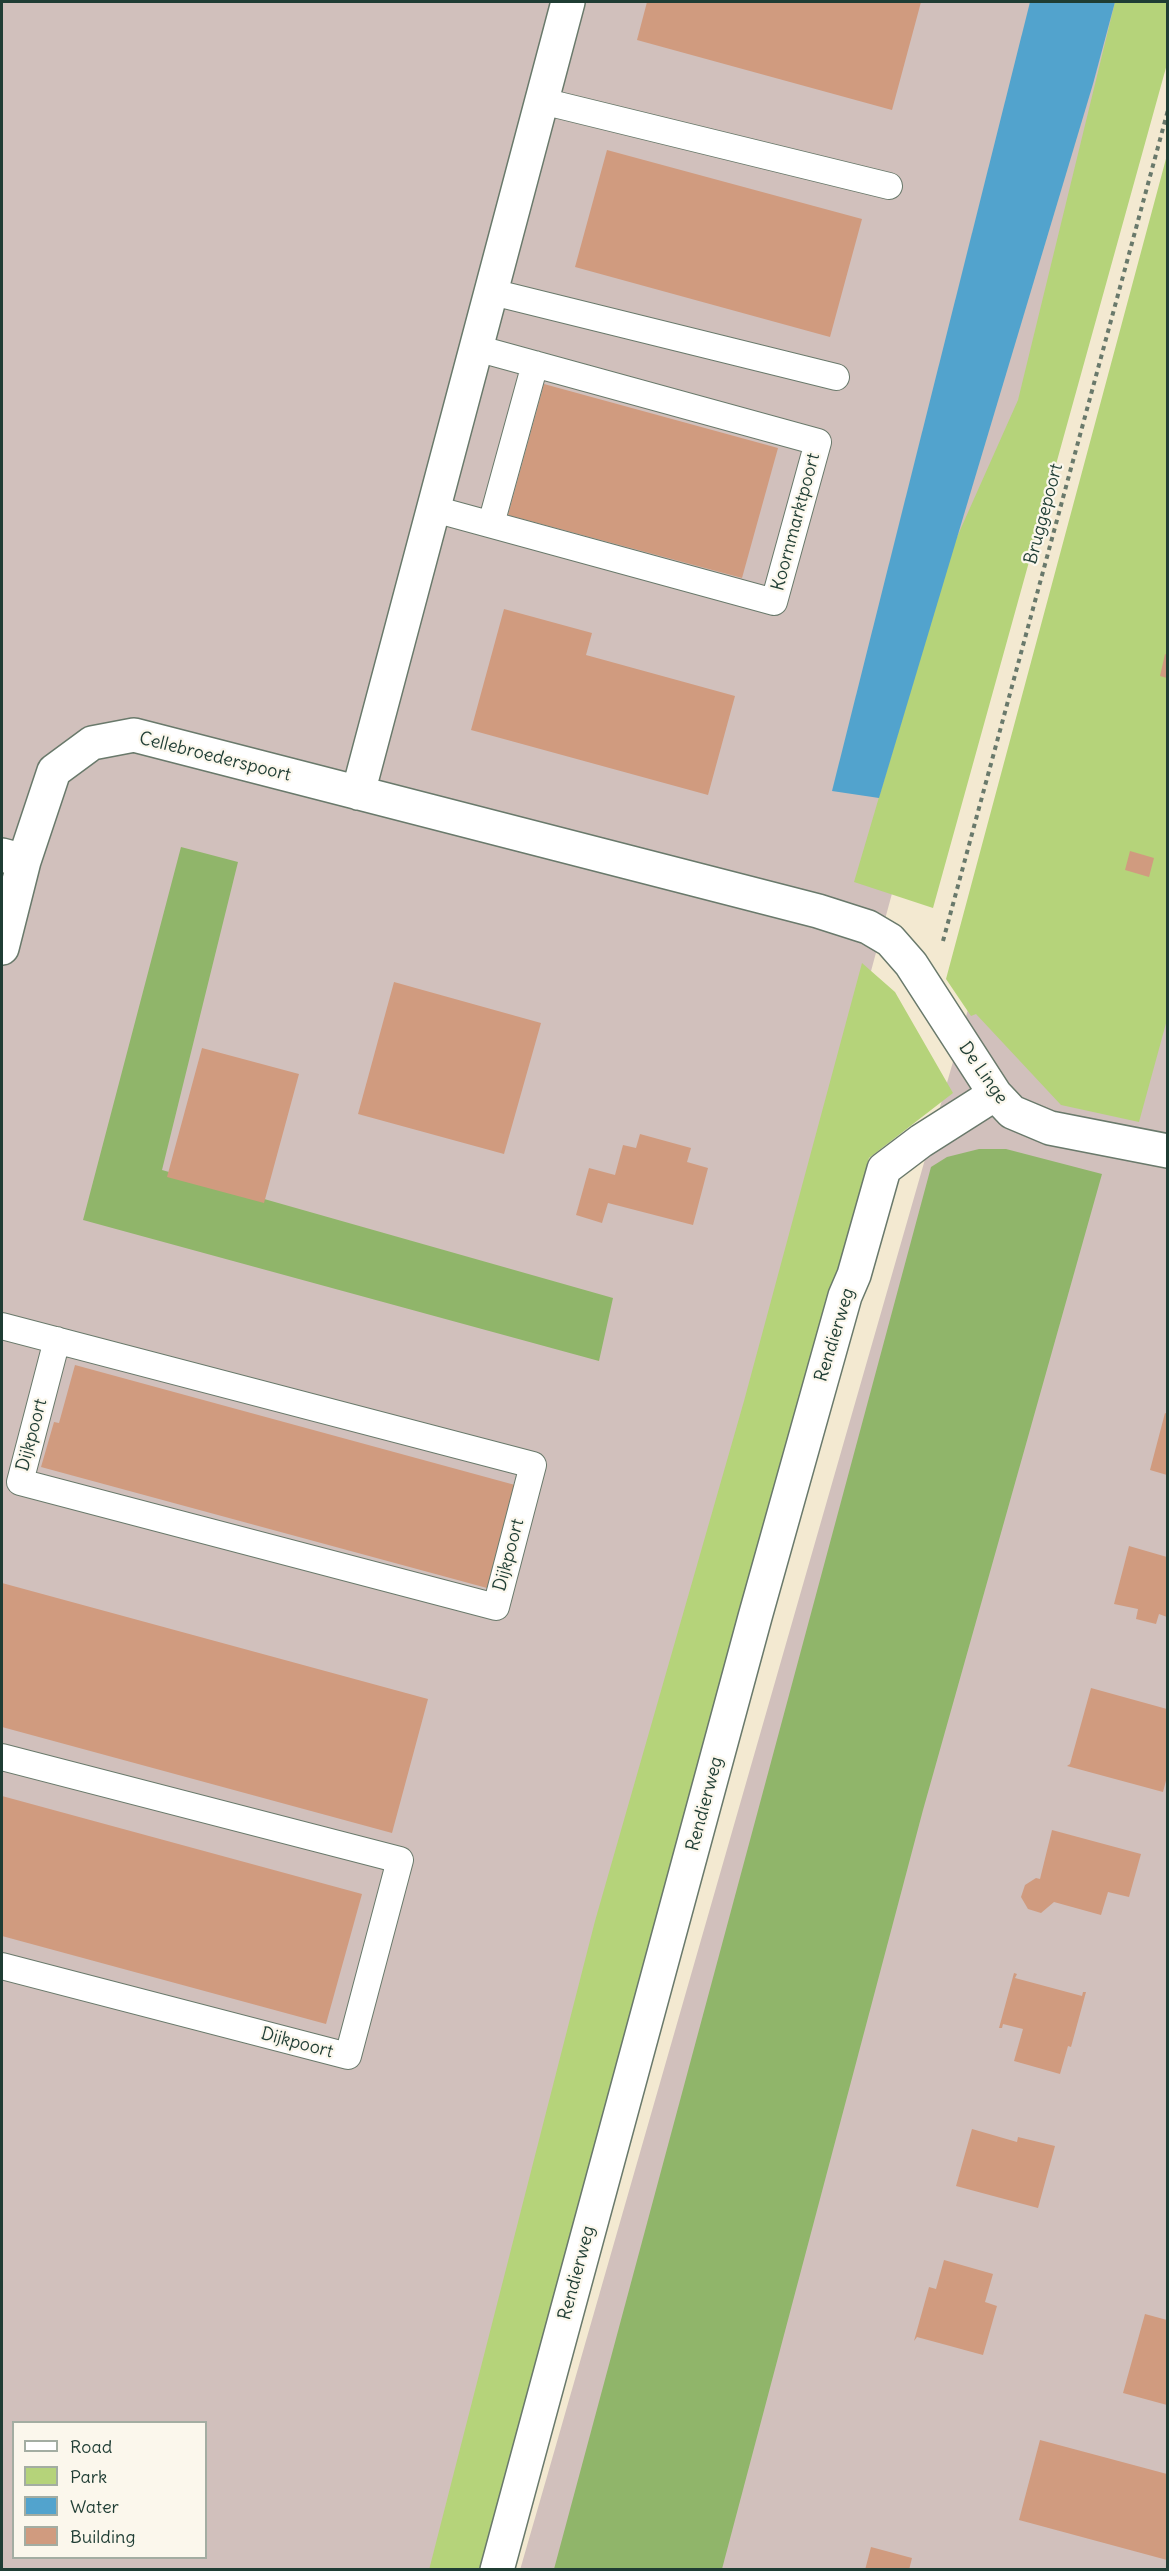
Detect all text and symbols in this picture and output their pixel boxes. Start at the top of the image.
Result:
street label: Koornmarktpoort [767,451,825,593]
street label: Bruggepoort [1020,461,1068,567]
street label: Cellebroederspoort [137,728,293,786]
street label: De Linge [954,1038,1012,1108]
street label: Rendierweg [811,1286,859,1384]
street label: Dijkpoort [12,1397,52,1473]
street label: Dijkpoort [489,1517,529,1593]
street label: Rendierweg [682,1754,728,1854]
street label: Dijkpoort [259,2023,335,2063]
street label: Rendierweg [554,2223,600,2323]
legend [12,2421,207,2559]
text: Road [70,2435,112,2458]
text: Park [70,2465,107,2488]
text: Water [70,2495,119,2518]
text: Building [70,2525,135,2548]

